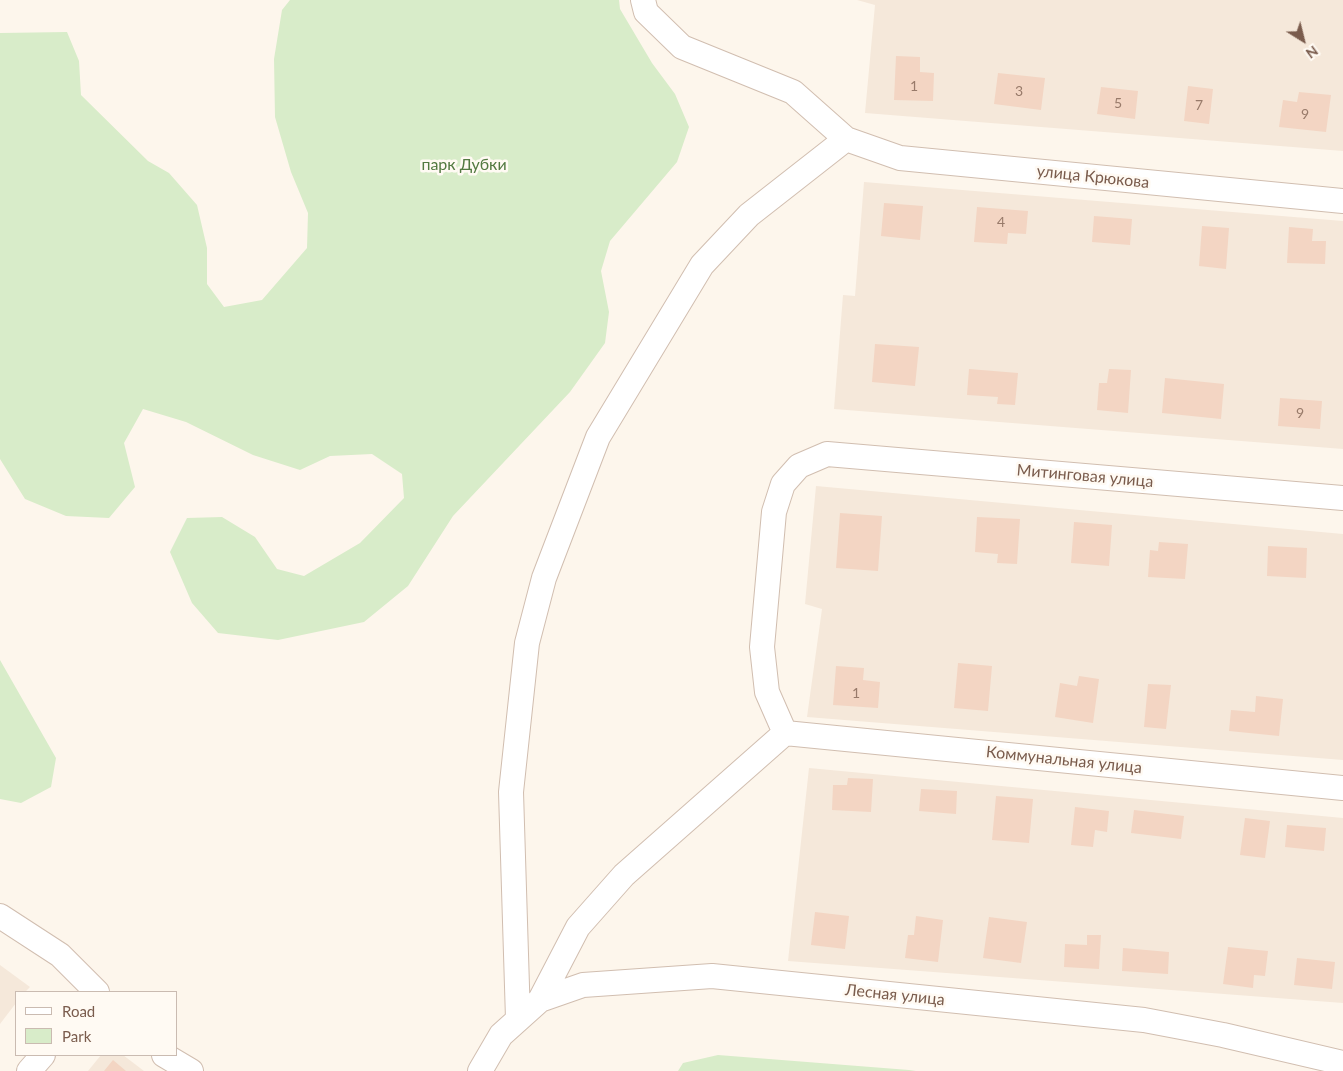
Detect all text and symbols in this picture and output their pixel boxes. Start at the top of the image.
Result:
north arrow [1278,15,1328,65]
text: N [1303,42,1321,63]
house number: 1 [910,78,918,94]
house number: 3 [1015,83,1023,99]
house number: 5 [1114,95,1122,111]
house number: 7 [1195,97,1203,113]
house number: 9 [1301,106,1309,122]
park label: парк Дубки [421,155,507,175]
street label: улица Крюкова [1036,162,1150,192]
house number: 4 [997,214,1005,230]
house number: 9 [1296,405,1304,421]
street label: Митинговая улица [1016,460,1154,492]
house number: 1 [852,685,860,701]
street label: Коммунальная улица [985,742,1143,778]
street label: Лесная улица [844,980,946,1010]
legend [15,991,178,1056]
text: Road [62,1002,95,1020]
text: Park [62,1027,91,1045]

